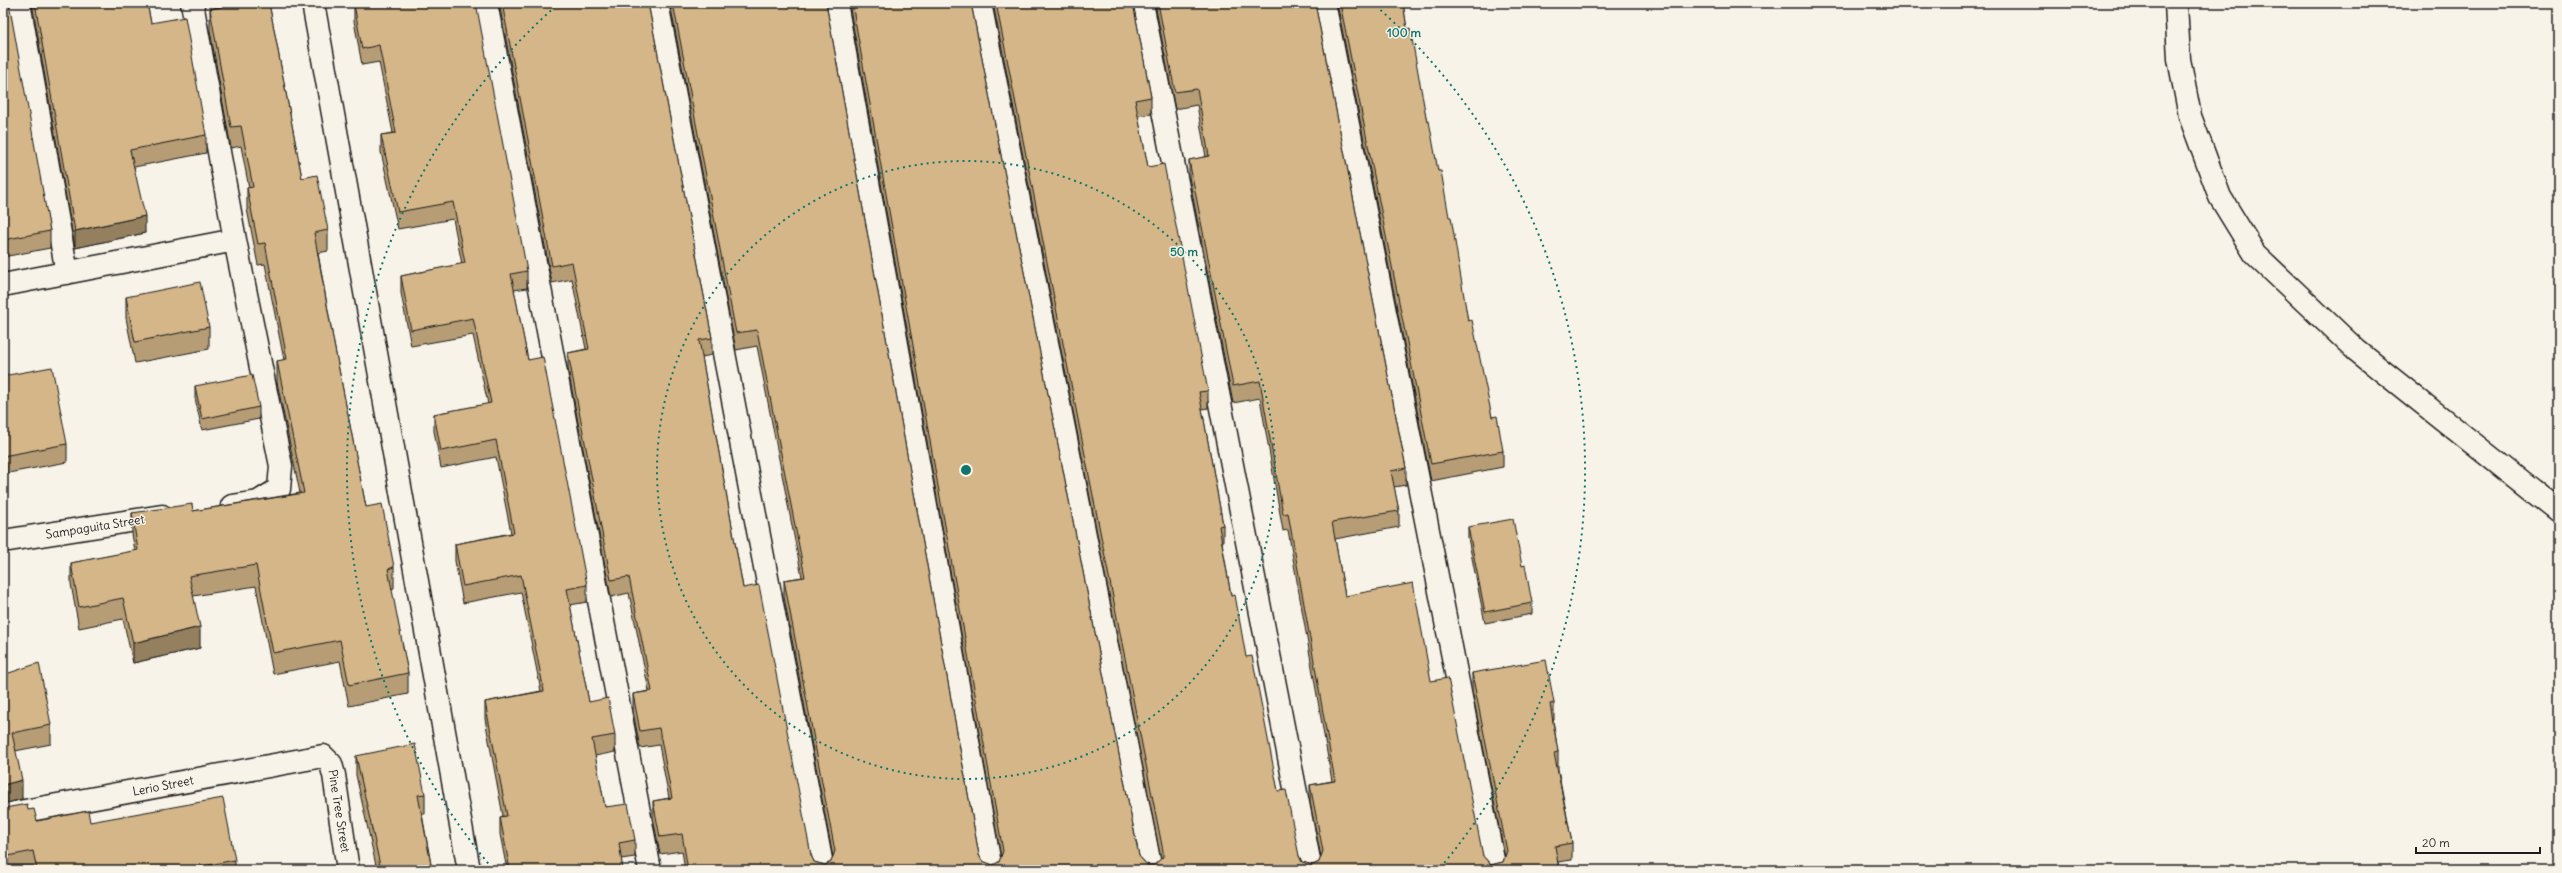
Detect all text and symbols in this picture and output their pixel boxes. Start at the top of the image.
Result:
text: 100 m [1387,25,1421,40]
text: 50 m [1170,244,1199,259]
centre of rings [959,463,973,477]
street label: Sampaguita Street [44,511,145,542]
street label: Pine Tree Street [326,768,353,854]
street label: Lerio Street [131,772,195,799]
scale bar [2416,829,2540,855]
text: 20 m [2422,835,2450,850]

